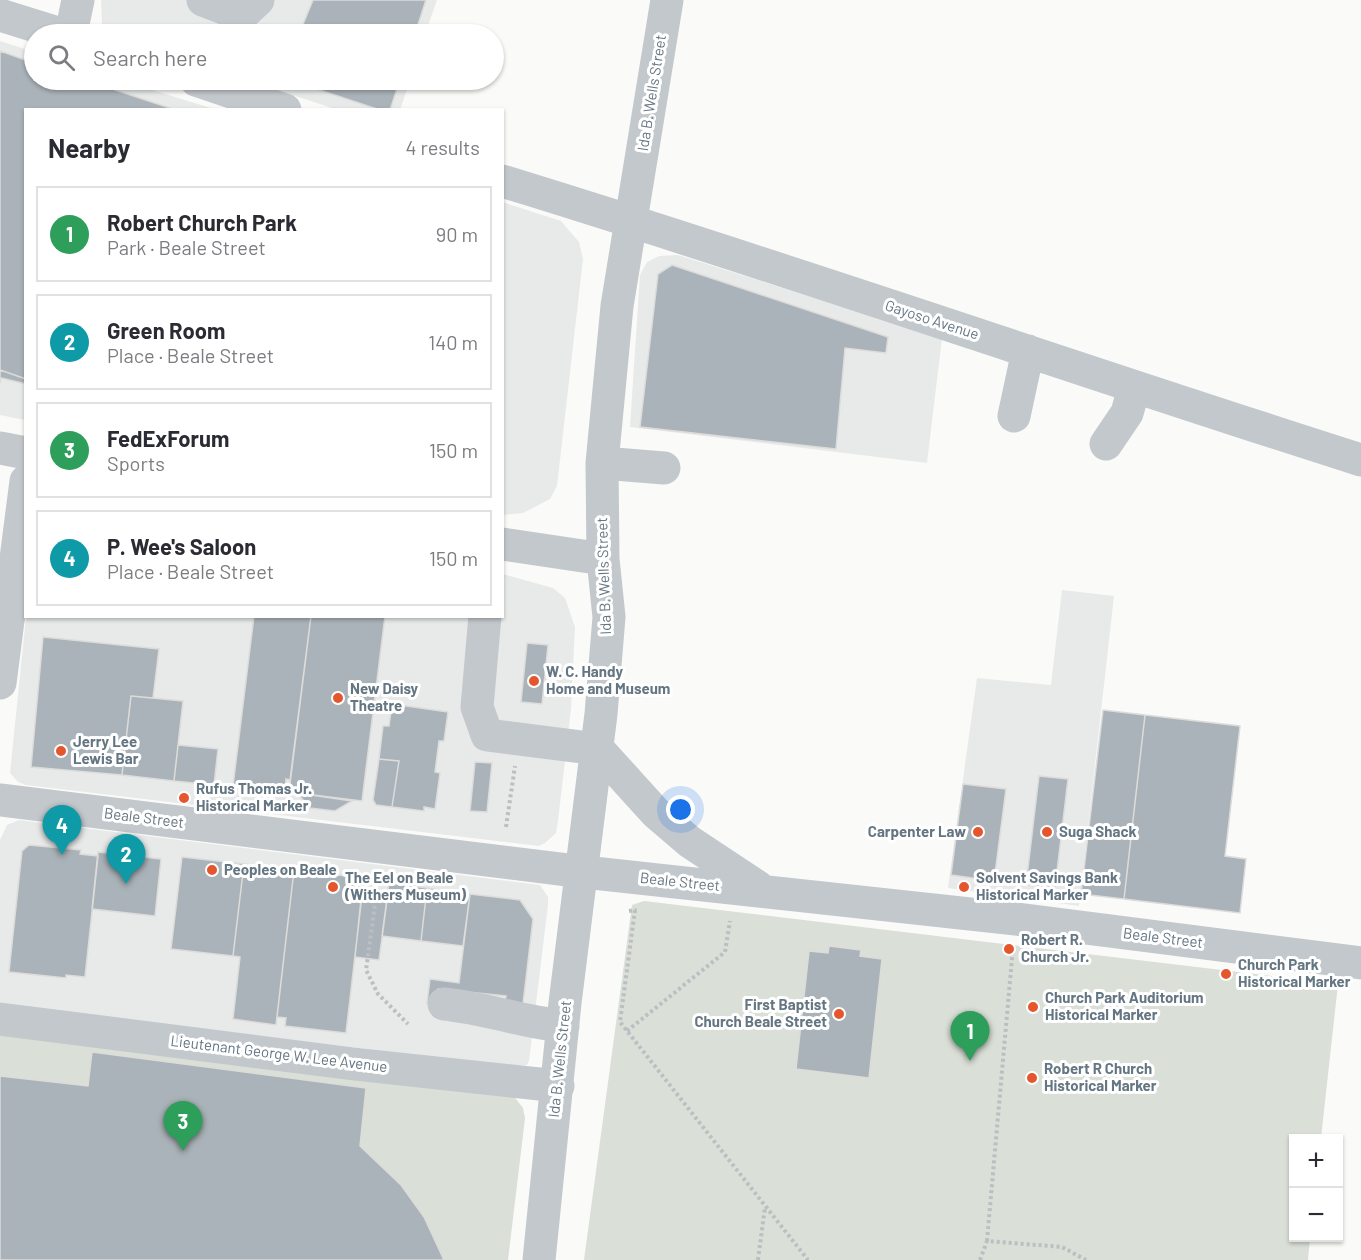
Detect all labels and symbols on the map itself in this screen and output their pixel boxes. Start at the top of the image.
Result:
street label: Ida B. Wells Street [633,33,669,152]
street label: Gayoso Avenue [883,295,981,343]
street label: Ida B. Wells Street [592,517,614,635]
place label: W. C. Handy Home and Museum [546,662,670,697]
marker: W. C. Handy Home and Museum [527,674,541,688]
place label: New Daisy Theatre [350,679,418,714]
marker: New Daisy Theatre [331,691,345,705]
place label: Jerry Lee Lewis Bar [73,732,139,767]
marker: Jerry Lee Lewis Bar [54,744,68,758]
place label: Rufus Thomas Jr. Historical Marker [196,779,312,814]
marker: Rufus Thomas Jr. Historical Marker [177,791,191,805]
your location [666,795,695,824]
street label: Beale Street [103,803,185,831]
pin: 4 [42,806,82,855]
place label: Carpenter Law [868,822,966,840]
place label: Suga Shack [1059,822,1136,840]
marker: Carpenter Law [971,825,985,839]
marker: Suga Shack [1040,825,1054,839]
pin: 2 [106,834,146,884]
place label: Peoples on Beale [224,860,337,878]
marker: Peoples on Beale [205,863,219,877]
place label: The Eel on Beale (Withers Museum) [344,868,467,903]
street label: Beale Street [639,868,721,894]
place label: Solvent Savings Bank Historical Marker [976,868,1118,903]
marker: The Eel on Beale (Withers Museum) [326,880,340,894]
marker: Solvent Savings Bank Historical Marker [957,880,971,894]
street label: Beale Street [1122,923,1204,951]
place label: Robert R. Church Jr. [1021,930,1089,965]
marker: Robert R. Church Jr. [1002,942,1016,956]
place label: Church Park Historical Marker [1238,955,1351,990]
marker: Church Park Historical Marker [1219,967,1233,981]
place label: Church Park Auditorium Historical Marker [1045,988,1204,1023]
place label: First Baptist Church Beale Street [694,995,827,1030]
street label: Ida B. Wells Street [544,999,574,1118]
marker: Church Park Auditorium Historical Marker [1026,1000,1040,1014]
marker: First Baptist Church Beale Street [832,1007,846,1021]
pin: 1 [950,1012,990,1061]
street label: Lieutenant George W. Lee Avenue [170,1031,388,1075]
place label: Robert R Church Historical Marker [1044,1059,1157,1094]
marker: Robert R Church Historical Marker [1025,1071,1039,1085]
pin: 3 [164,1102,202,1151]

